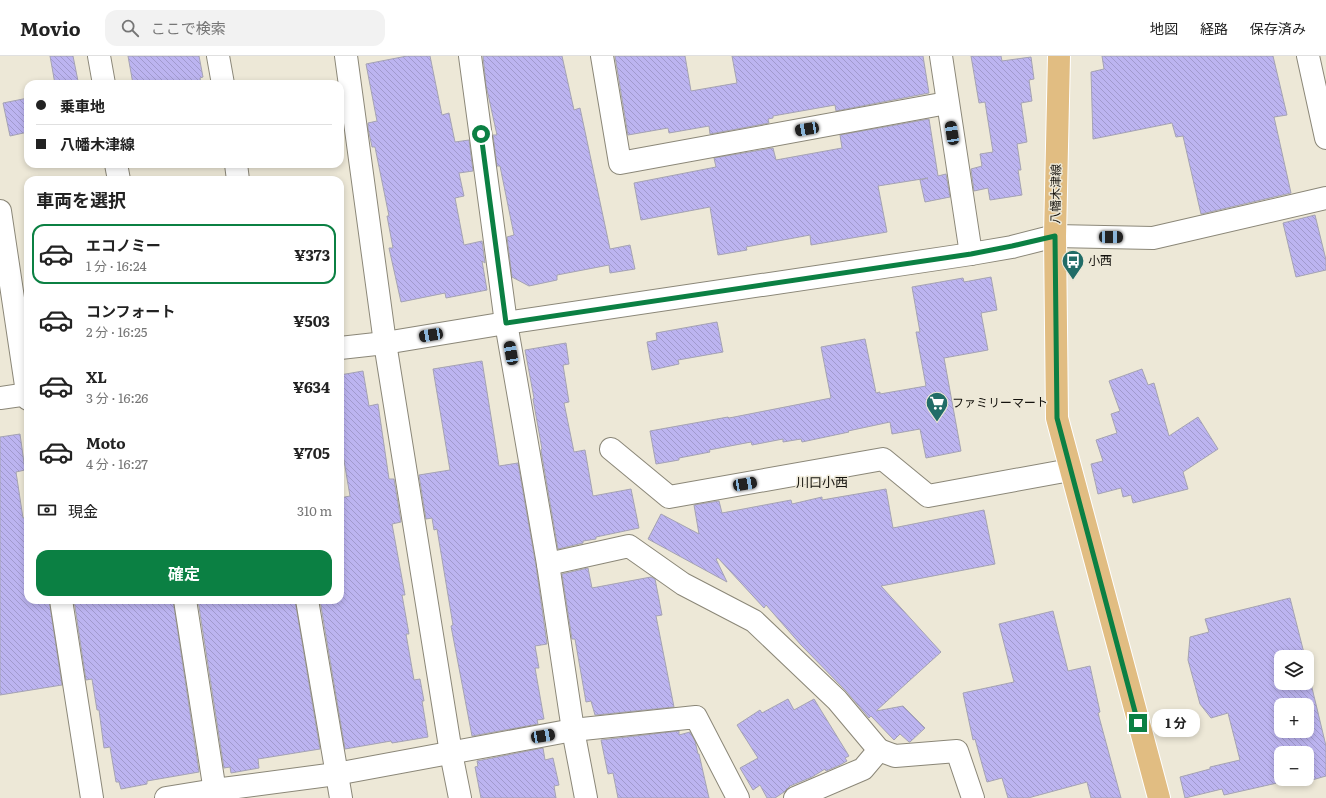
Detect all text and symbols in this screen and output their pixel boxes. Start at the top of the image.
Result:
search box [105,10,385,46]
text: Movio [20,14,81,42]
text: ここで検索 [151,16,226,39]
icon: search [119,17,141,39]
text: 地図 [1150,18,1178,38]
text: 経路 [1200,18,1228,38]
text: 保存済み [1250,18,1306,38]
text: 乗車地 [60,94,105,117]
car [944,120,960,146]
car [794,121,820,137]
route start [472,125,490,143]
text: 八幡木津線 [60,132,135,155]
street label: 八幡木津線 [1045,164,1065,224]
text: 車両を選択 [36,186,126,213]
car [1099,231,1123,243]
text: エコノミー [86,233,161,256]
icon: car [38,236,74,272]
text: ¥373 [294,243,330,266]
bus stop icon: 小西 [1060,248,1086,281]
place label: 小西 [1088,251,1112,269]
text: 1 分 · 16:24 [86,256,147,275]
text: コンフォート [86,299,176,322]
icon: car [38,302,74,338]
text: ¥503 [293,309,330,332]
text: 2 分 · 16:25 [86,322,147,341]
car [418,327,444,343]
car [503,340,519,366]
text: XL [86,365,107,388]
icon: car [38,368,74,404]
text: ¥634 [293,375,330,398]
text: 3 分 · 16:26 [86,388,148,407]
supermarket icon: ファミリーマート [924,390,950,423]
place label: ファミリーマート [952,393,1048,411]
text: Moto [86,431,126,454]
icon: car [38,434,74,470]
text: ¥705 [293,441,330,464]
text: 4 分 · 16:27 [86,454,148,473]
district label: 川口小西 [796,472,848,491]
car [732,476,758,492]
icon: cash [36,499,58,521]
text: 現金 [68,499,98,522]
text: 310 m [297,501,332,520]
button: 確定 [36,550,332,596]
map controls [1274,650,1314,786]
button: layers [1274,650,1314,690]
button: + [1274,698,1314,738]
callout: 1 分 [1152,709,1200,737]
text: 1 分 [1166,713,1186,732]
route end [1129,714,1147,732]
car [530,728,556,744]
button: − [1274,746,1314,786]

